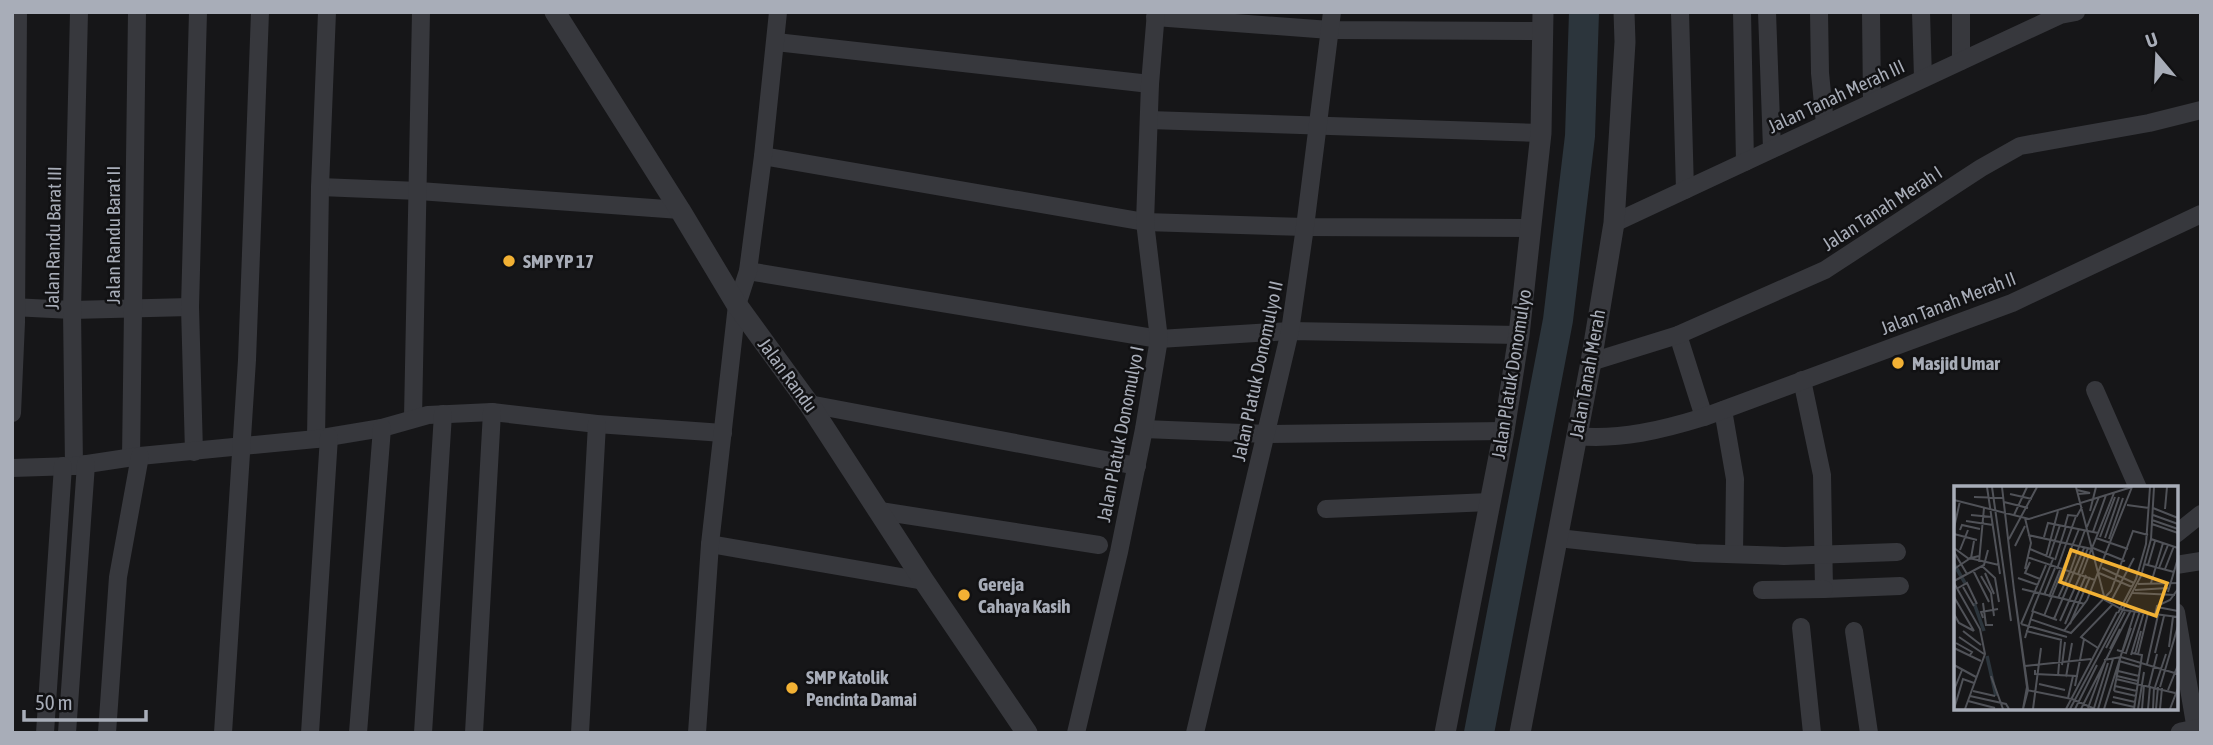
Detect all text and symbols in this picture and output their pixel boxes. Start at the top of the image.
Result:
north arrow [2122,21,2192,91]
text: U [2143,28,2160,52]
street label: Jalan Tanah Merah III [1764,55,1908,137]
street label: Jalan Tanah Merah I [1818,161,1946,255]
street label: Jalan Randu Barat III [41,166,65,310]
street label: Jalan Randu Barat II [102,166,124,304]
place label: SMP YP 17 [523,250,594,272]
marker: SMP YP 17 [501,253,517,269]
street label: Jalan Tanah Merah II [1877,267,2019,339]
street label: Jalan Platuk Donomulyo II [1227,279,1287,463]
street label: Jalan Platuk Donomulyo [1487,288,1535,460]
street label: Jalan Tanah Merah [1565,308,1609,440]
street label: Jalan Randu [754,334,822,416]
street label: Jalan Platuk Donomulyo I [1092,344,1148,524]
place label: Masjid Umar [1912,352,2000,374]
marker: Masjid Umar [1890,355,1906,371]
inset map [1954,486,2178,710]
place label: Gereja Cahaya Kasih [978,573,1071,617]
marker: Gereja Cahaya Kasih [956,587,972,603]
place label: SMP Katolik Pencinta Damai [806,666,917,710]
scale bar [24,678,147,722]
marker: SMP Katolik Pencinta Damai [784,680,800,696]
text: 50 m [35,690,73,714]

